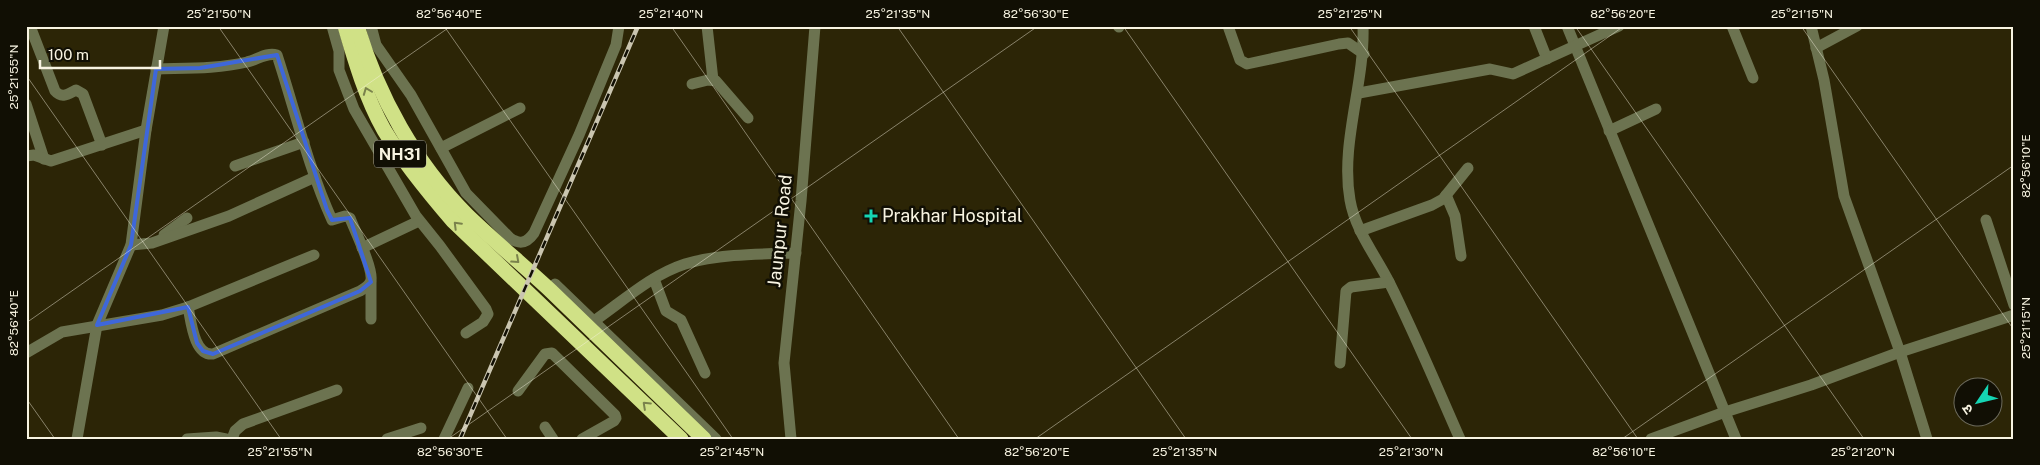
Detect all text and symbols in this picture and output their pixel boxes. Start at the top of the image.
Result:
text: 25°21'50"N [187,7,251,21]
text: 82°56'40"E [416,7,482,21]
text: 25°21'40"N [639,7,703,21]
text: 25°21'35"N [866,7,930,21]
text: 82°56'30"E [1003,7,1069,21]
text: 25°21'25"N [1318,7,1382,21]
text: 82°56'20"E [1590,7,1656,21]
text: 25°21'15"N [1771,7,1833,21]
scale bar [40,38,160,70]
text: 25°21'55"N [7,45,21,109]
text: 100 m [48,46,89,63]
one-way arrow [363,87,373,96]
text: 82°56'10"E [2019,134,2033,198]
road number: NH31 [374,140,426,168]
street label: Jaunpur Road [763,174,796,288]
place label: Prakhar Hospital [882,205,1022,226]
marker: Prakhar Hospital [864,209,878,223]
one-way arrow [454,222,463,231]
one-way arrow [511,254,520,263]
text: 82°56'40"E [7,290,21,356]
text: 25°21'15"N [2019,297,2033,359]
north arrow [1952,378,2002,428]
text: उ [1958,401,1976,417]
one-way arrow [642,402,651,411]
text: 25°21'55"N [248,445,312,459]
text: 82°56'30"E [417,445,483,459]
text: 25°21'45"N [700,445,764,459]
text: 82°56'20"E [1004,445,1070,459]
text: 25°21'35"N [1153,445,1217,459]
text: 25°21'30"N [1379,445,1443,459]
text: 82°56'10"E [1592,445,1656,459]
text: 25°21'20"N [1831,445,1895,459]

